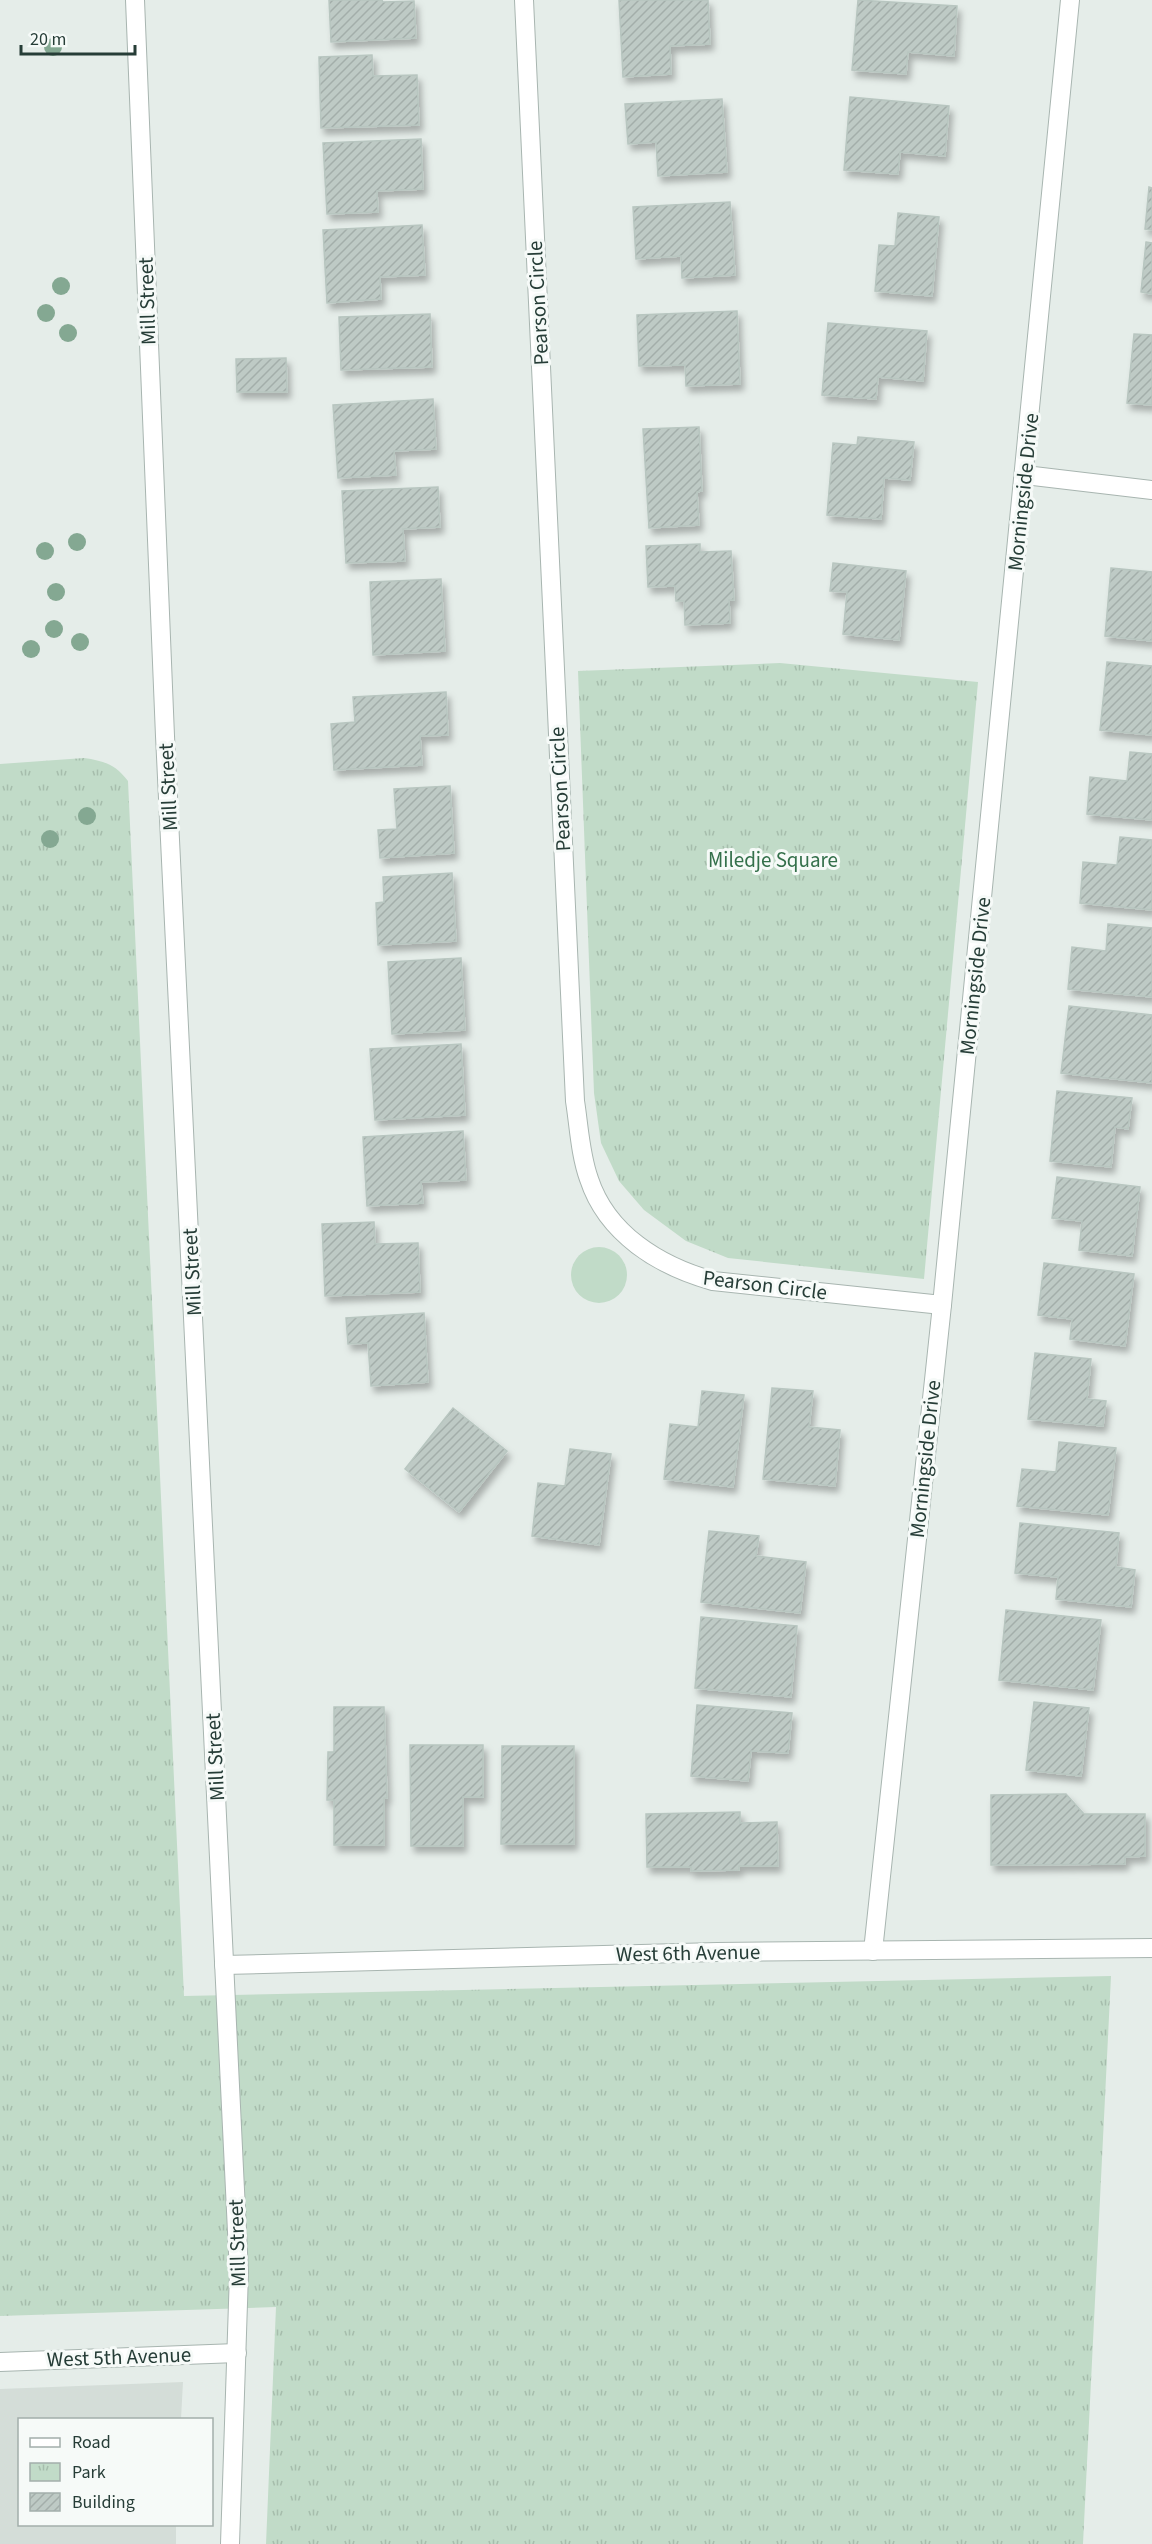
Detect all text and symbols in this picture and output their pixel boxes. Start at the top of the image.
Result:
scale bar [21,18,135,56]
text: 20 m [30,27,66,52]
street label: Pearson Circle [520,240,556,366]
street label: Mill Street [130,257,164,345]
street label: Morningside Drive [1000,412,1046,572]
street label: Pearson Circle [542,726,578,852]
street label: Mill Street [151,742,185,832]
park label: Miledje Square [708,845,838,875]
street label: Morningside Drive [952,896,998,1056]
street label: Mill Street [175,1227,209,1317]
street label: Pearson Circle [701,1263,829,1307]
street label: Morningside Drive [902,1379,948,1539]
street label: Mill Street [198,1712,232,1802]
street label: West 6th Avenue [616,1937,760,1969]
street label: Mill Street [220,2199,254,2287]
street label: West 5th Avenue [46,2339,192,2375]
legend [18,2418,213,2526]
text: Road [72,2430,111,2455]
text: Park [72,2460,106,2485]
text: Building [72,2490,135,2515]

